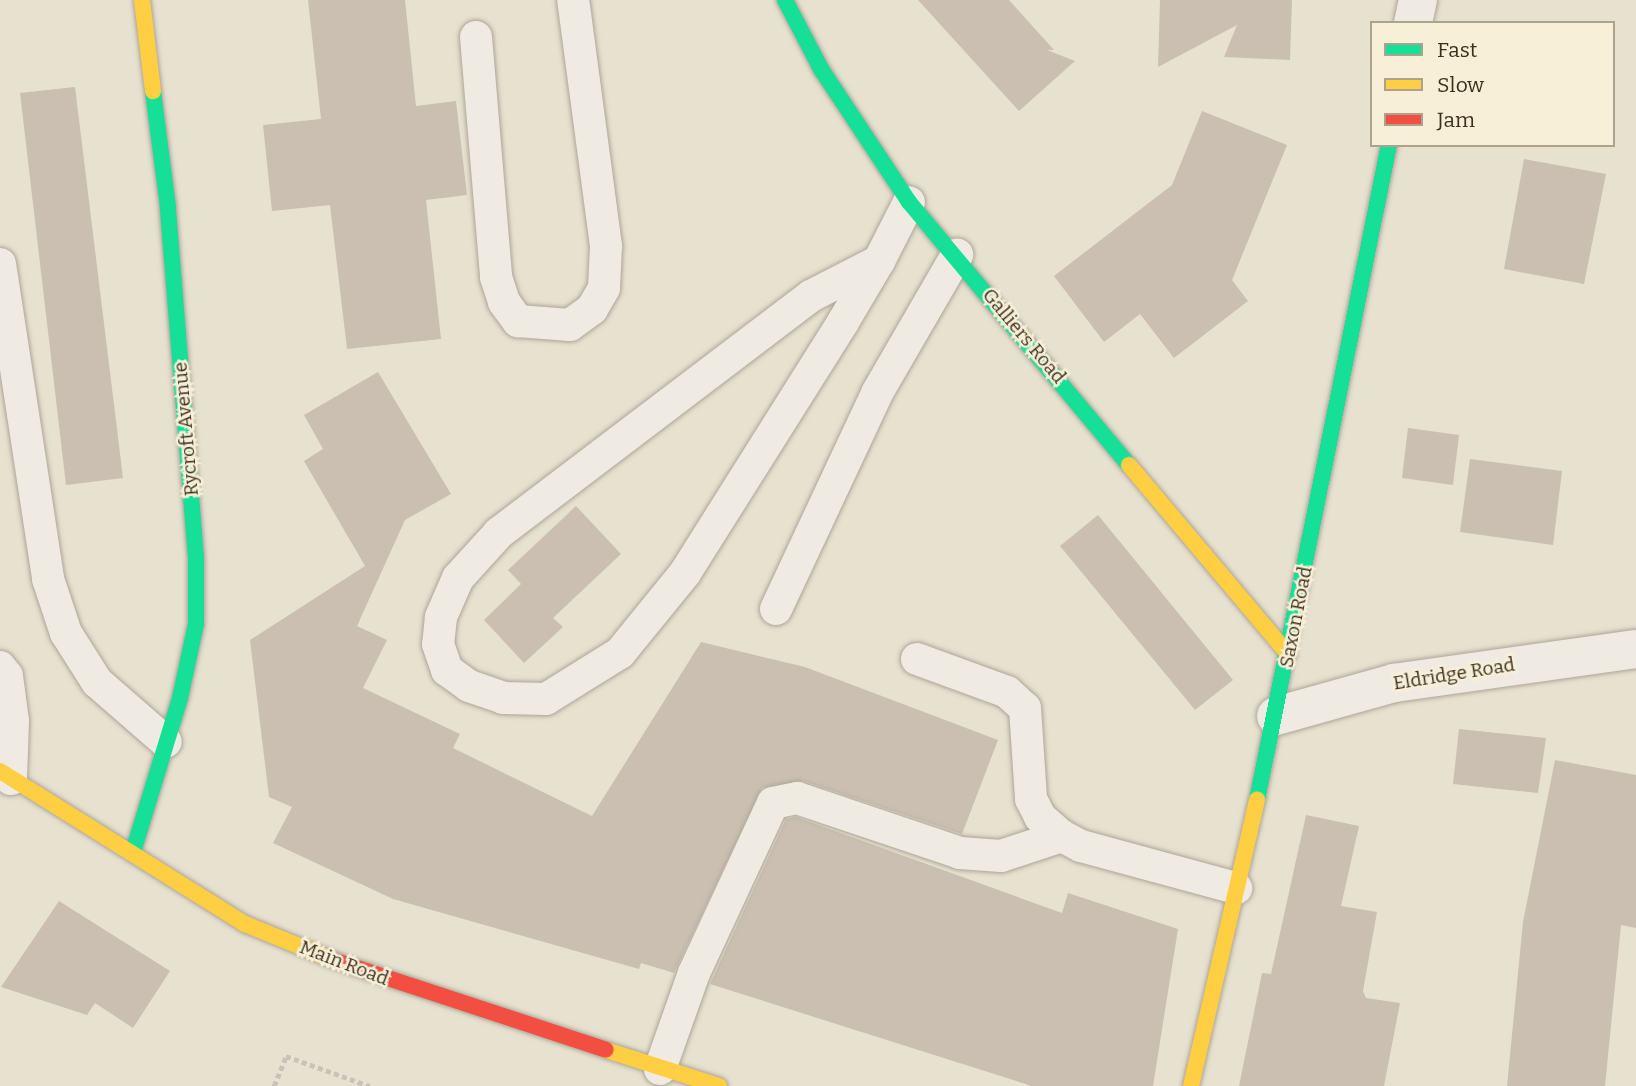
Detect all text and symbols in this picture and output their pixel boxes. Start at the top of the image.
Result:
legend [1370,21,1615,147]
text: Fast [1437,37,1477,63]
text: Slow [1437,72,1484,98]
text: Jam [1437,107,1475,133]
street label: Galliers Road [978,284,1070,388]
street label: Rycroft Avenue [169,361,203,497]
street label: Saxon Road [1275,564,1317,670]
street label: Eldridge Road [1392,653,1516,695]
street label: Main Road [296,936,392,990]

